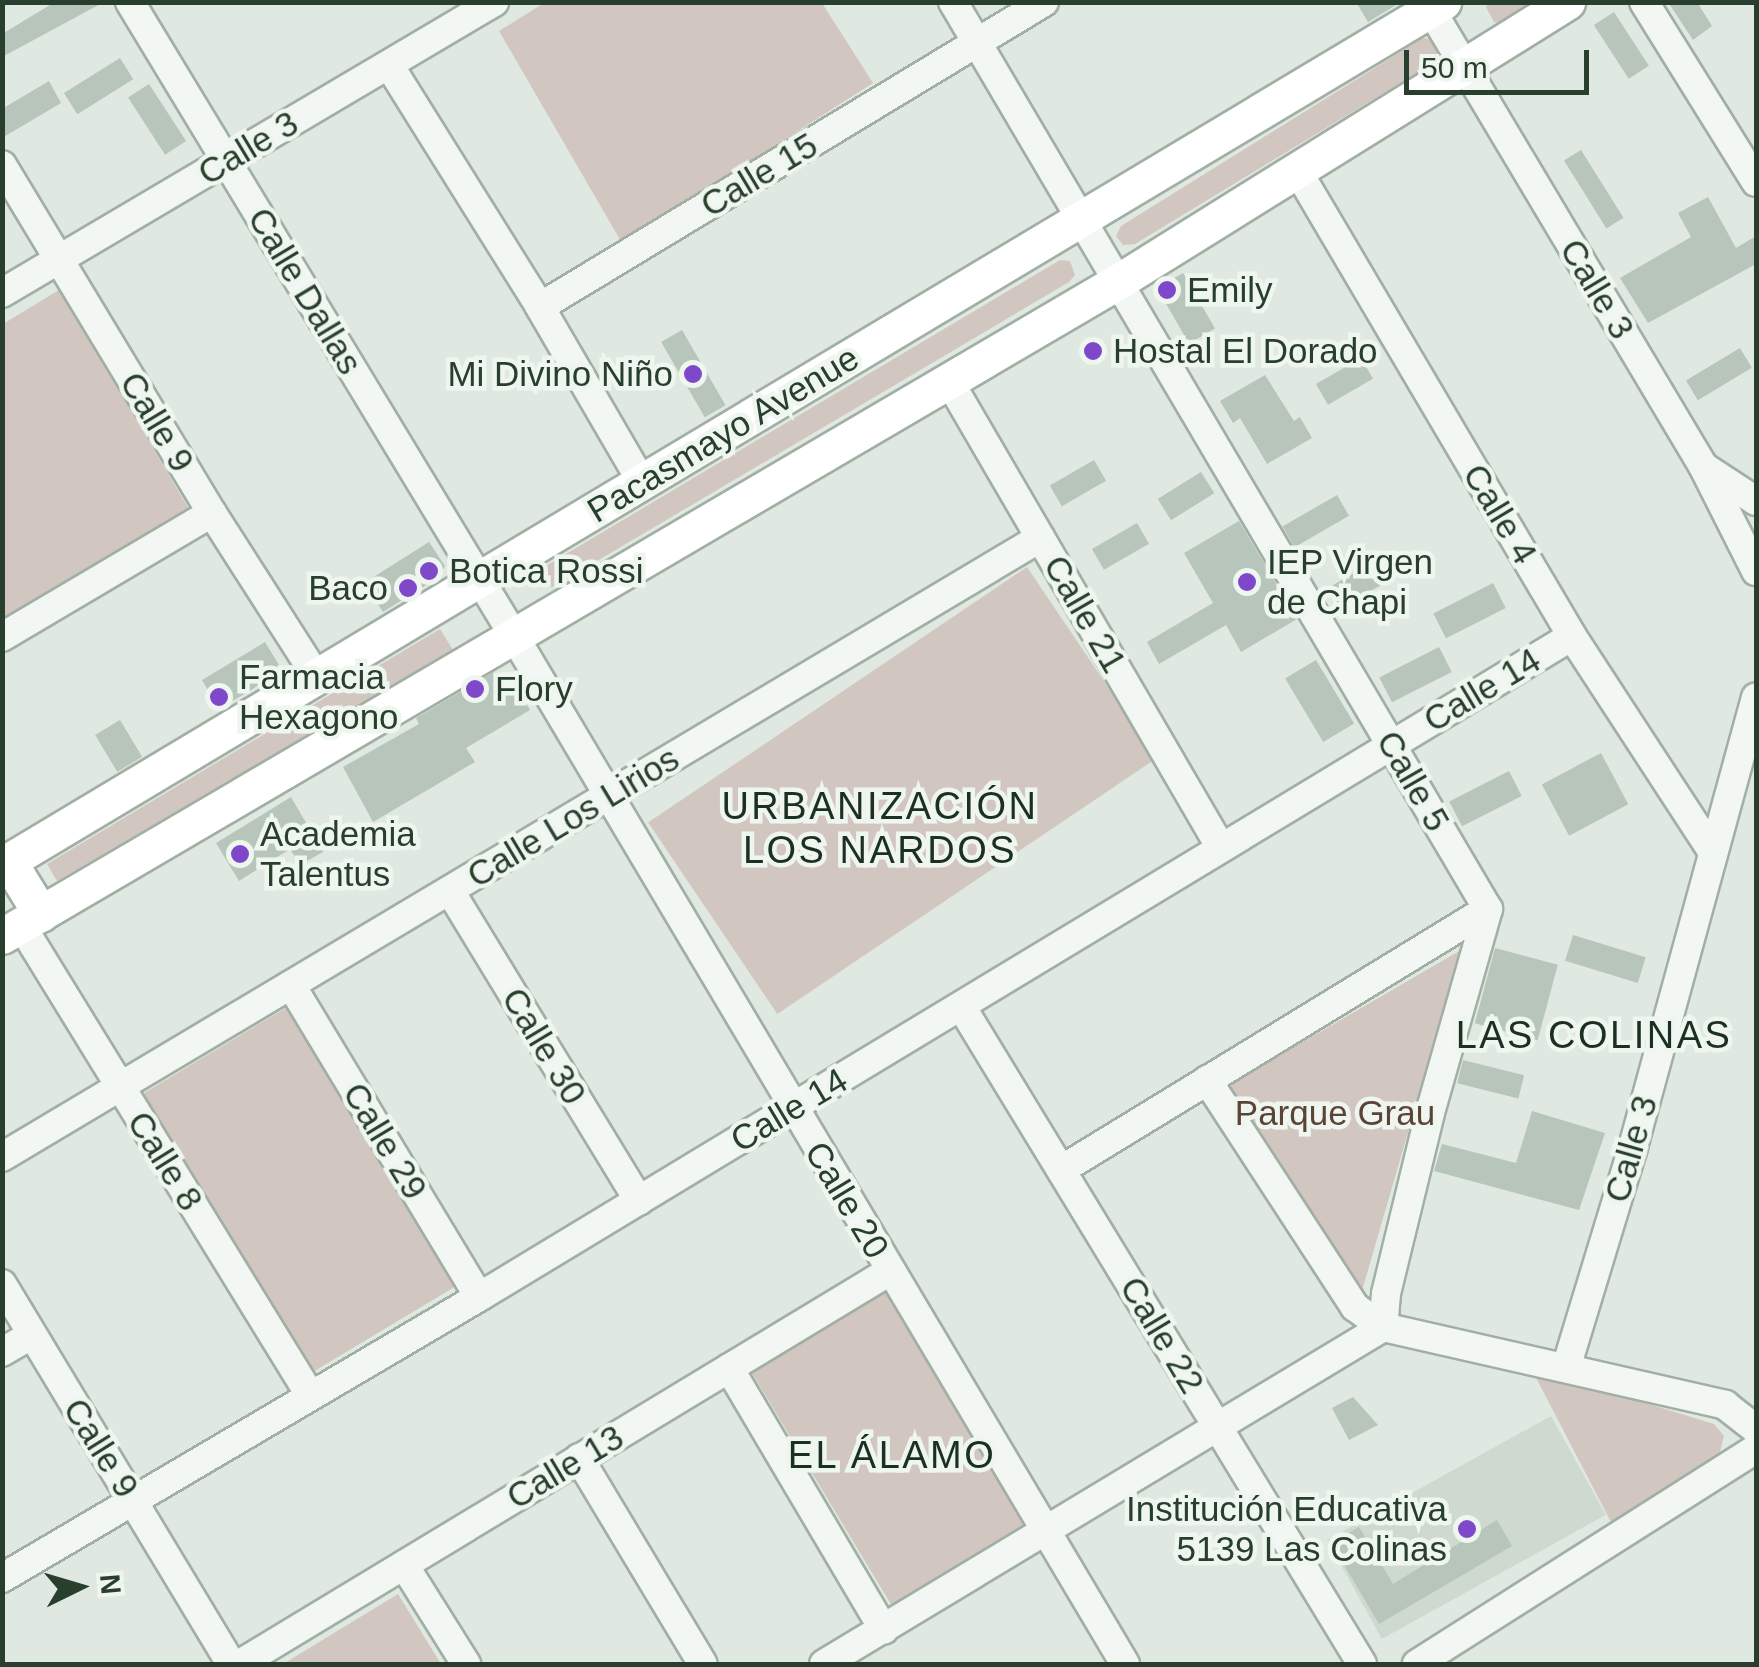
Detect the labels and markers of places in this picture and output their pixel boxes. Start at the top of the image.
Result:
place label: Emily [1187,269,1273,311]
marker: Emily [1156,279,1178,301]
place label: Hostal El Dorado [1113,330,1378,372]
marker: Hostal El Dorado [1082,340,1104,362]
place label: Mi Divino Niño [447,353,673,395]
marker: Mi Divino Niño [682,363,704,385]
place label: IEP Virgen de Chapi [1267,541,1434,623]
place label: Botica Rossi [449,550,644,592]
marker: Botica Rossi [418,560,440,582]
place label: Baco [308,567,388,609]
marker: IEP Virgen de Chapi [1236,571,1258,593]
marker: Baco [397,577,419,599]
place label: Farmacia Hexagono [239,656,399,738]
place label: Flory [495,668,573,710]
marker: Flory [464,678,486,700]
marker: Farmacia Hexagono [208,686,230,708]
place label: Academia Talentus [260,813,416,895]
marker: Academia Talentus [229,843,251,865]
place label: Institución Educativa 5139 Las Colinas [1126,1488,1447,1570]
marker: Institución Educativa 5139 Las Colinas [1456,1518,1478,1540]

